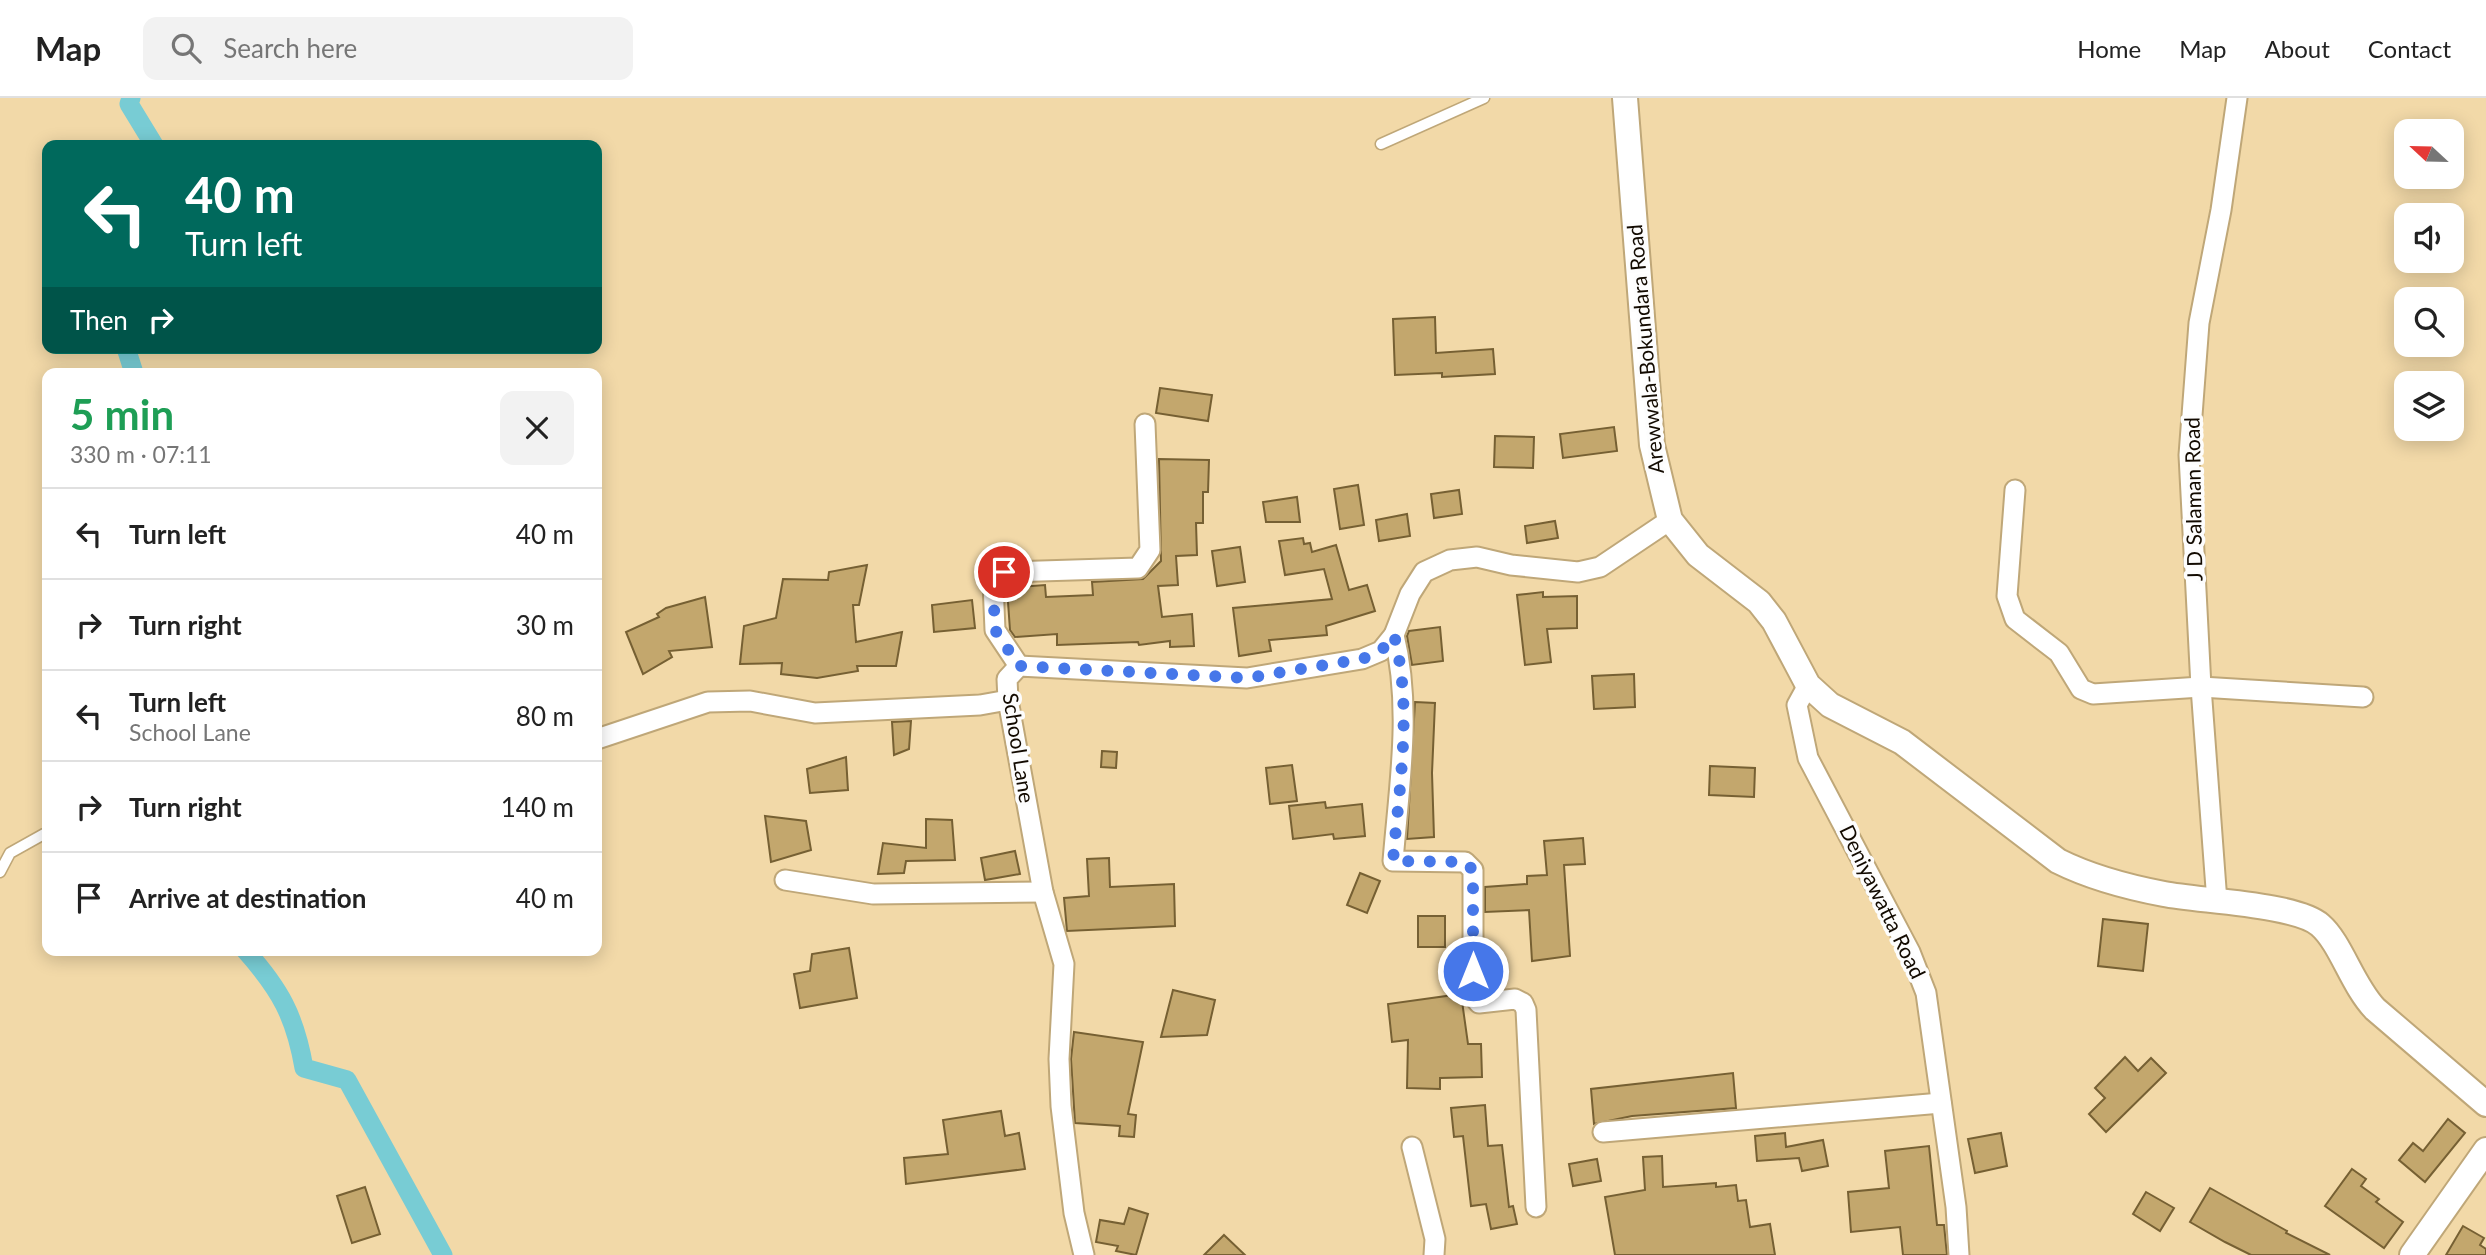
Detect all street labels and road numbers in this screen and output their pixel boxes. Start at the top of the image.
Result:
street label: Arewwala-Bokundara Road [1621,223,1668,475]
street label: J D Salaman Road [2179,417,2206,581]
street label: School Lane [998,691,1041,805]
street label: Deniyawatta Road [1835,820,1931,982]

